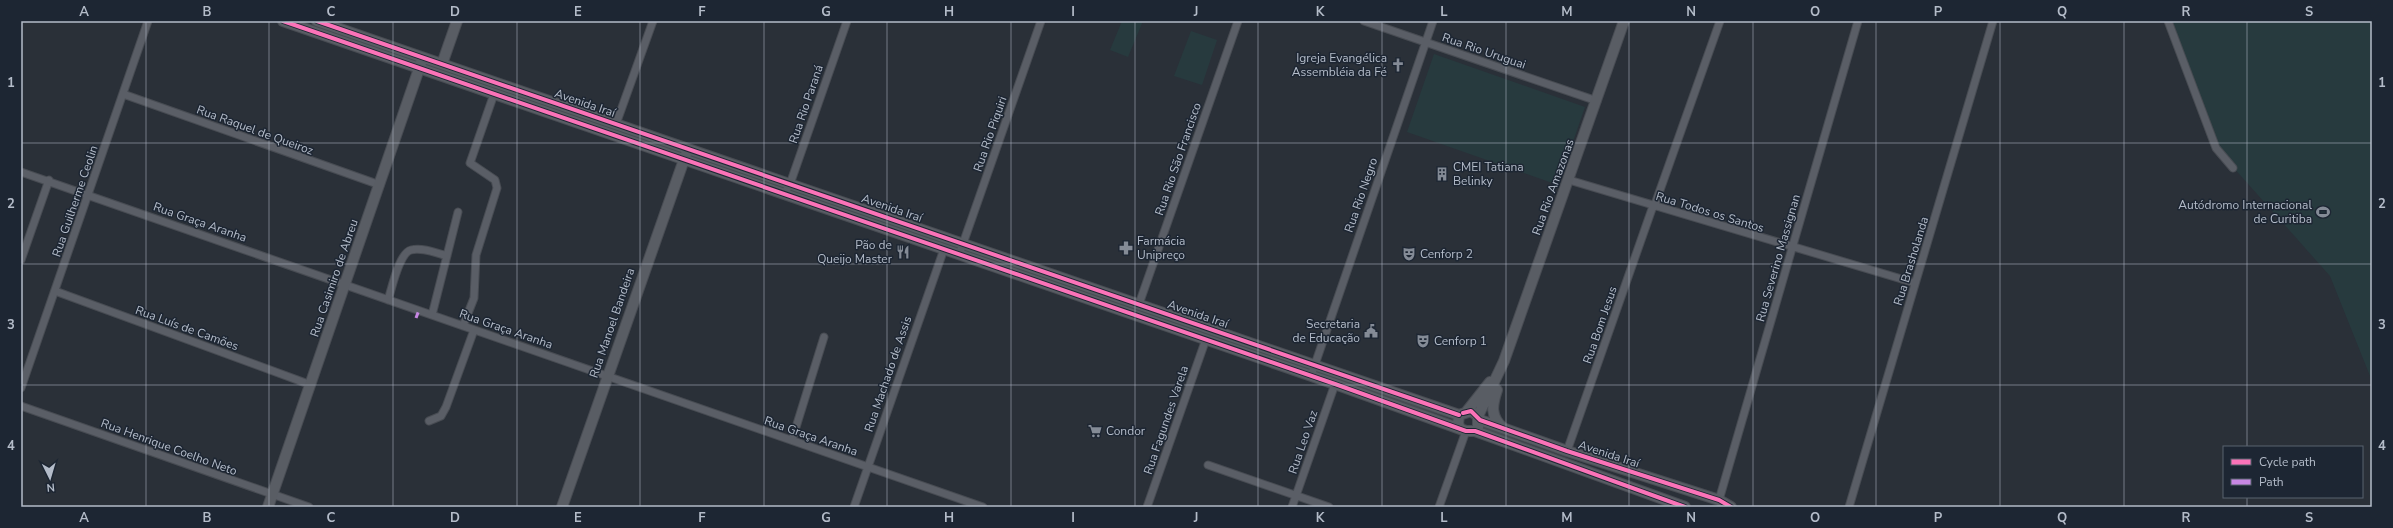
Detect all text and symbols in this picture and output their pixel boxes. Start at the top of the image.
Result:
text: A [79,3,89,21]
text: B [203,3,212,21]
text: C [327,3,336,21]
text: D [450,3,460,21]
text: E [574,3,582,21]
text: F [698,3,706,21]
text: G [821,3,831,21]
text: H [944,3,954,21]
text: I [1071,3,1075,21]
text: J [1193,3,1198,21]
text: K [1316,3,1325,21]
text: L [1440,3,1448,21]
text: M [1561,3,1573,21]
text: N [1686,3,1696,21]
text: O [1810,3,1820,21]
text: P [1934,3,1943,21]
text: Q [2057,3,2067,21]
text: R [2182,3,2191,21]
text: S [2305,3,2313,21]
street label: Rua Rio Uruguai [1440,29,1528,73]
place label: Igreja Evangélica Assembléia da Fé [1292,50,1387,80]
church icon: Igreja Evangélica Assembléia da Fé [1390,57,1406,73]
street label: Rua Rio Paraná [785,63,827,145]
text: 1 [7,74,15,92]
text: 1 [2378,74,2386,92]
street label: Avenida Iraí [552,85,619,121]
street label: Rua Rio Piquiri [970,94,1010,174]
street label: Rua Rio São Francisco [1151,100,1205,218]
street label: Rua Raquel de Queiroz [194,101,316,159]
street label: Rua Rio Amazonas [1528,137,1578,237]
street label: Rua Guilherme Ceolin [48,143,102,259]
street label: Rua Rio Negro [1341,155,1381,234]
place label: CMEI Tatiana Belinky [1453,159,1524,189]
building icon: CMEI Tatiana Belinky [1434,166,1450,182]
street label: Rua Todos os Santos [1654,188,1766,236]
street label: Avenida Iraí [859,190,926,226]
street label: Rua Severino Massignan [1752,192,1804,324]
text: 2 [7,195,15,213]
text: 2 [2378,195,2386,213]
place label: Autódromo Internacional de Curitiba [2178,197,2312,227]
street label: Rua Graça Aranha [151,199,249,245]
sports icon: Autódromo Internacional de Curitiba [2315,204,2331,220]
street label: Rua Brasholanda [1890,215,1932,307]
street label: Rua Casimiro de Abreu [306,217,362,339]
place label: Farmácia Unipreço [1137,233,1185,263]
place label: Pão de Queijo Master [817,237,893,267]
pharmacy icon: Farmácia Unipreço [1118,240,1134,256]
restaurant icon: Pão de Queijo Master [895,244,911,260]
theatre icon: Cenforp 2 [1401,246,1417,262]
place label: Cenforp 2 [1420,246,1473,262]
street label: Rua Manoel Bandeira [586,266,638,380]
street label: Rua Bom Jesus [1579,284,1621,366]
street label: Avenida Iraí [1165,296,1232,332]
street label: Rua Luís de Camões [133,302,241,354]
street label: Rua Graça Aranha [457,306,555,352]
street label: Rua Machado de Assis [861,314,915,434]
text: 3 [7,316,15,334]
place label: Secretaria de Educação [1292,316,1360,346]
text: 3 [2378,316,2386,334]
public building icon: Secretaria de Educação [1363,323,1379,339]
theatre icon: Cenforp 1 [1415,333,1431,349]
place label: Cenforp 1 [1434,333,1487,349]
street label: Rua Fagundes Varela [1140,363,1192,477]
street label: Rua Leo Vaz [1285,408,1322,476]
street label: Rua Graça Aranha [762,413,860,459]
street label: Rua Henrique Coelho Neto [99,415,240,479]
supermarket icon: Condor [1087,423,1103,439]
place label: Condor [1106,423,1146,439]
text: 4 [7,437,15,455]
street label: Avenida Iraí [1576,437,1643,472]
text: 4 [2378,437,2386,455]
legend [2223,446,2363,498]
text: Cycle path [2259,454,2316,470]
north arrow [30,458,70,498]
text: Path [2259,474,2284,490]
text: N [46,480,56,495]
text: A [79,509,89,527]
text: B [203,509,212,527]
text: C [327,509,336,527]
text: D [450,509,460,527]
text: E [574,509,582,527]
text: F [698,509,706,527]
text: G [821,509,831,527]
text: H [944,509,954,527]
text: I [1071,509,1075,527]
text: J [1193,509,1198,527]
text: K [1316,509,1325,527]
text: L [1440,509,1448,527]
text: M [1561,509,1573,527]
text: N [1686,509,1696,527]
text: O [1810,509,1820,527]
text: P [1934,509,1943,527]
text: Q [2057,509,2067,527]
text: R [2182,509,2191,527]
text: S [2305,509,2313,527]

